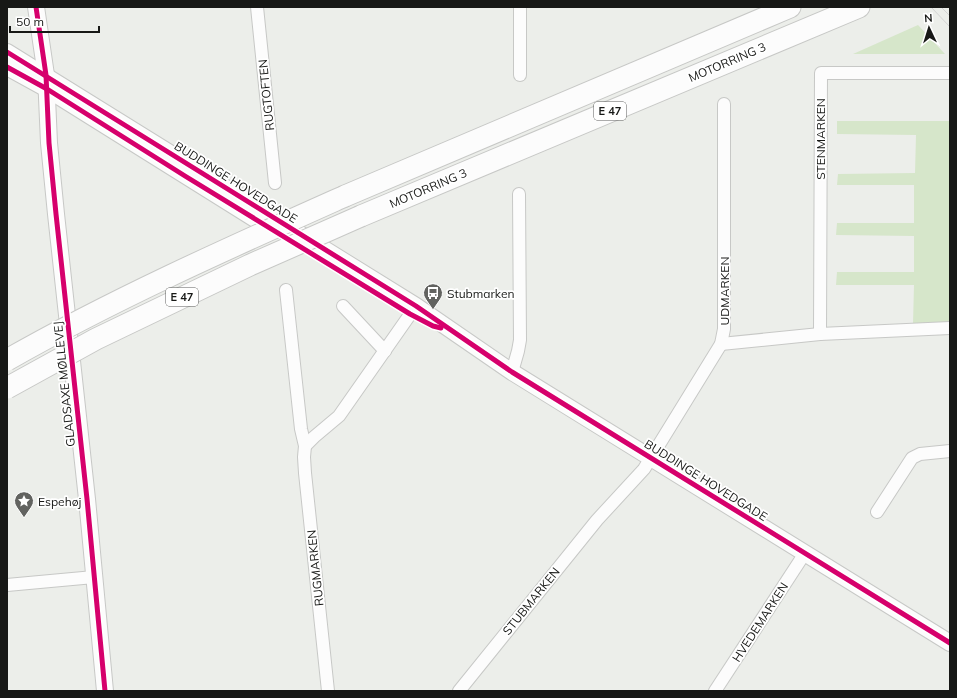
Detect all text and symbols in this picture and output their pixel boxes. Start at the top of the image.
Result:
scale bar [10,8,99,34]
north arrow [909,8,949,48]
text: N [924,11,933,25]
text: 50 m [16,14,44,29]
street label: MOTORRING 3 [686,39,768,85]
street label: RUGTOFTEN [255,59,277,131]
street label: STENMARKEN [813,98,828,180]
road number: E 47 [594,102,626,120]
street label: BUDDINGE HOVEDGADE [172,138,300,226]
street label: MOTORRING 3 [387,165,469,211]
street label: UDMARKEN [717,257,732,325]
bus stop icon: Stubmarken [422,282,444,310]
place label: Stubmarken [447,286,514,301]
road number: E 47 [166,288,198,306]
street label: GLADSAXE MØLLEVEJ [50,321,78,447]
street label: BUDDINGE HOVEDGADE [642,436,770,524]
place icon: Espehøj [13,490,35,518]
place label: Espehøj [38,494,82,509]
street label: RUGMARKEN [304,529,326,607]
street label: STUBMARKEN [499,564,563,638]
street label: HVEDEMARKEN [729,579,791,665]

